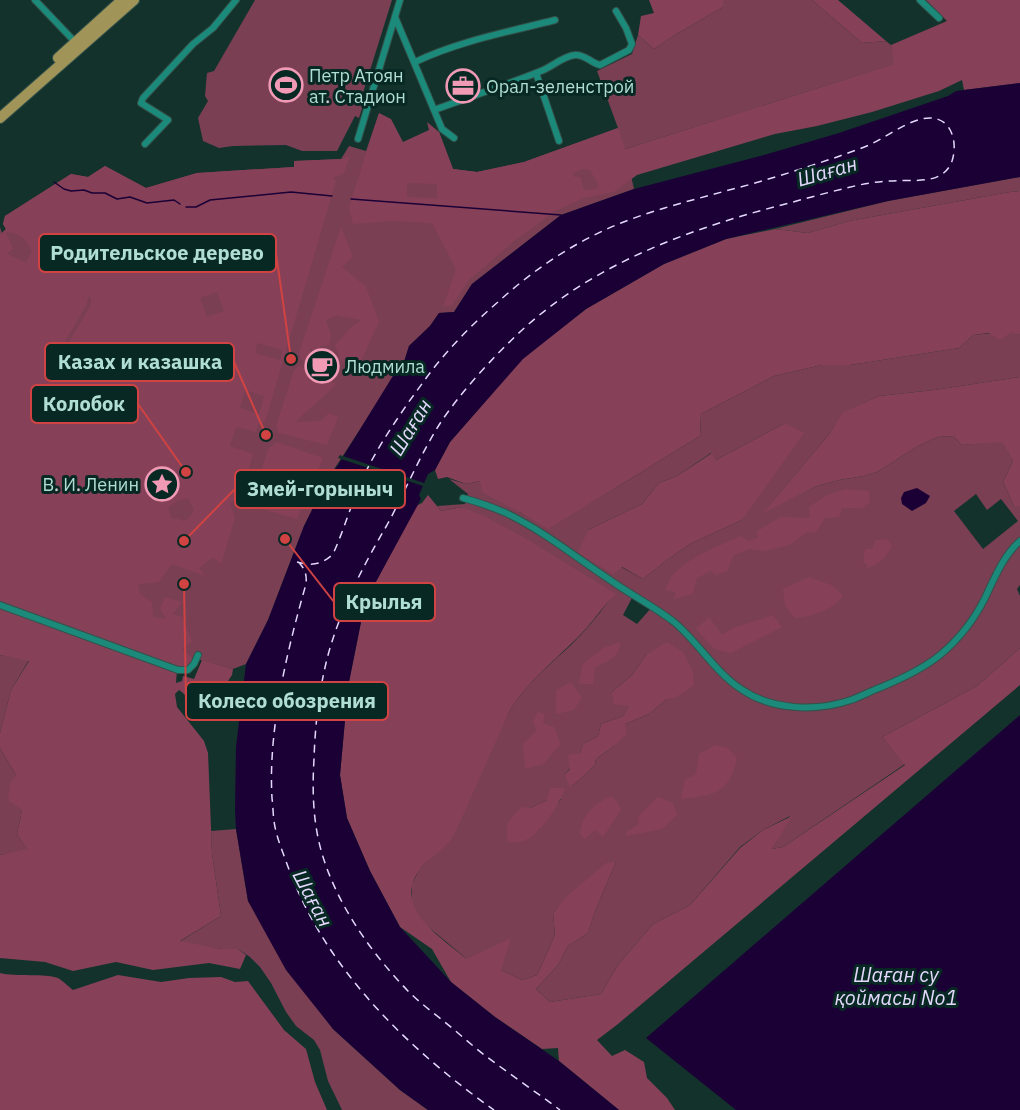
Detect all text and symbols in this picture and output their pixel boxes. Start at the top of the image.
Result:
place label: Петр Атоян ат. Стадион [309,64,406,108]
sports icon: Петр Атоян ат. Стадион [268,67,304,103]
office icon: Орал-зеленстрой [445,68,481,104]
place label: Орал-зеленстрой [486,75,634,98]
water label: Шаған [794,150,860,192]
callout: Родительское дерево [39,234,276,272]
text: Родительское дерево [50,239,264,266]
callout: Казах и казашка [45,343,234,381]
text: Казах и казашка [58,348,222,375]
cafe icon: Людмила [304,348,340,384]
place label: Людмила [345,355,425,378]
callout: Колобок [31,385,138,423]
text: Колобок [43,390,125,417]
water label: Шаған [383,394,437,460]
place icon: В. И. Ленин [144,466,180,502]
callout: Змей-горыныч [235,470,405,508]
place label: В. И. Ленин [43,473,139,496]
text: Змей-горыныч [247,475,393,502]
callout: Крылья [334,583,435,621]
text: Крылья [346,588,422,615]
callout: Колесо обозрения [186,682,388,720]
text: Колесо обозрения [198,687,376,714]
water label: Шаған [287,865,339,931]
water label: Шаған су қоймасы No1 [835,961,958,1011]

